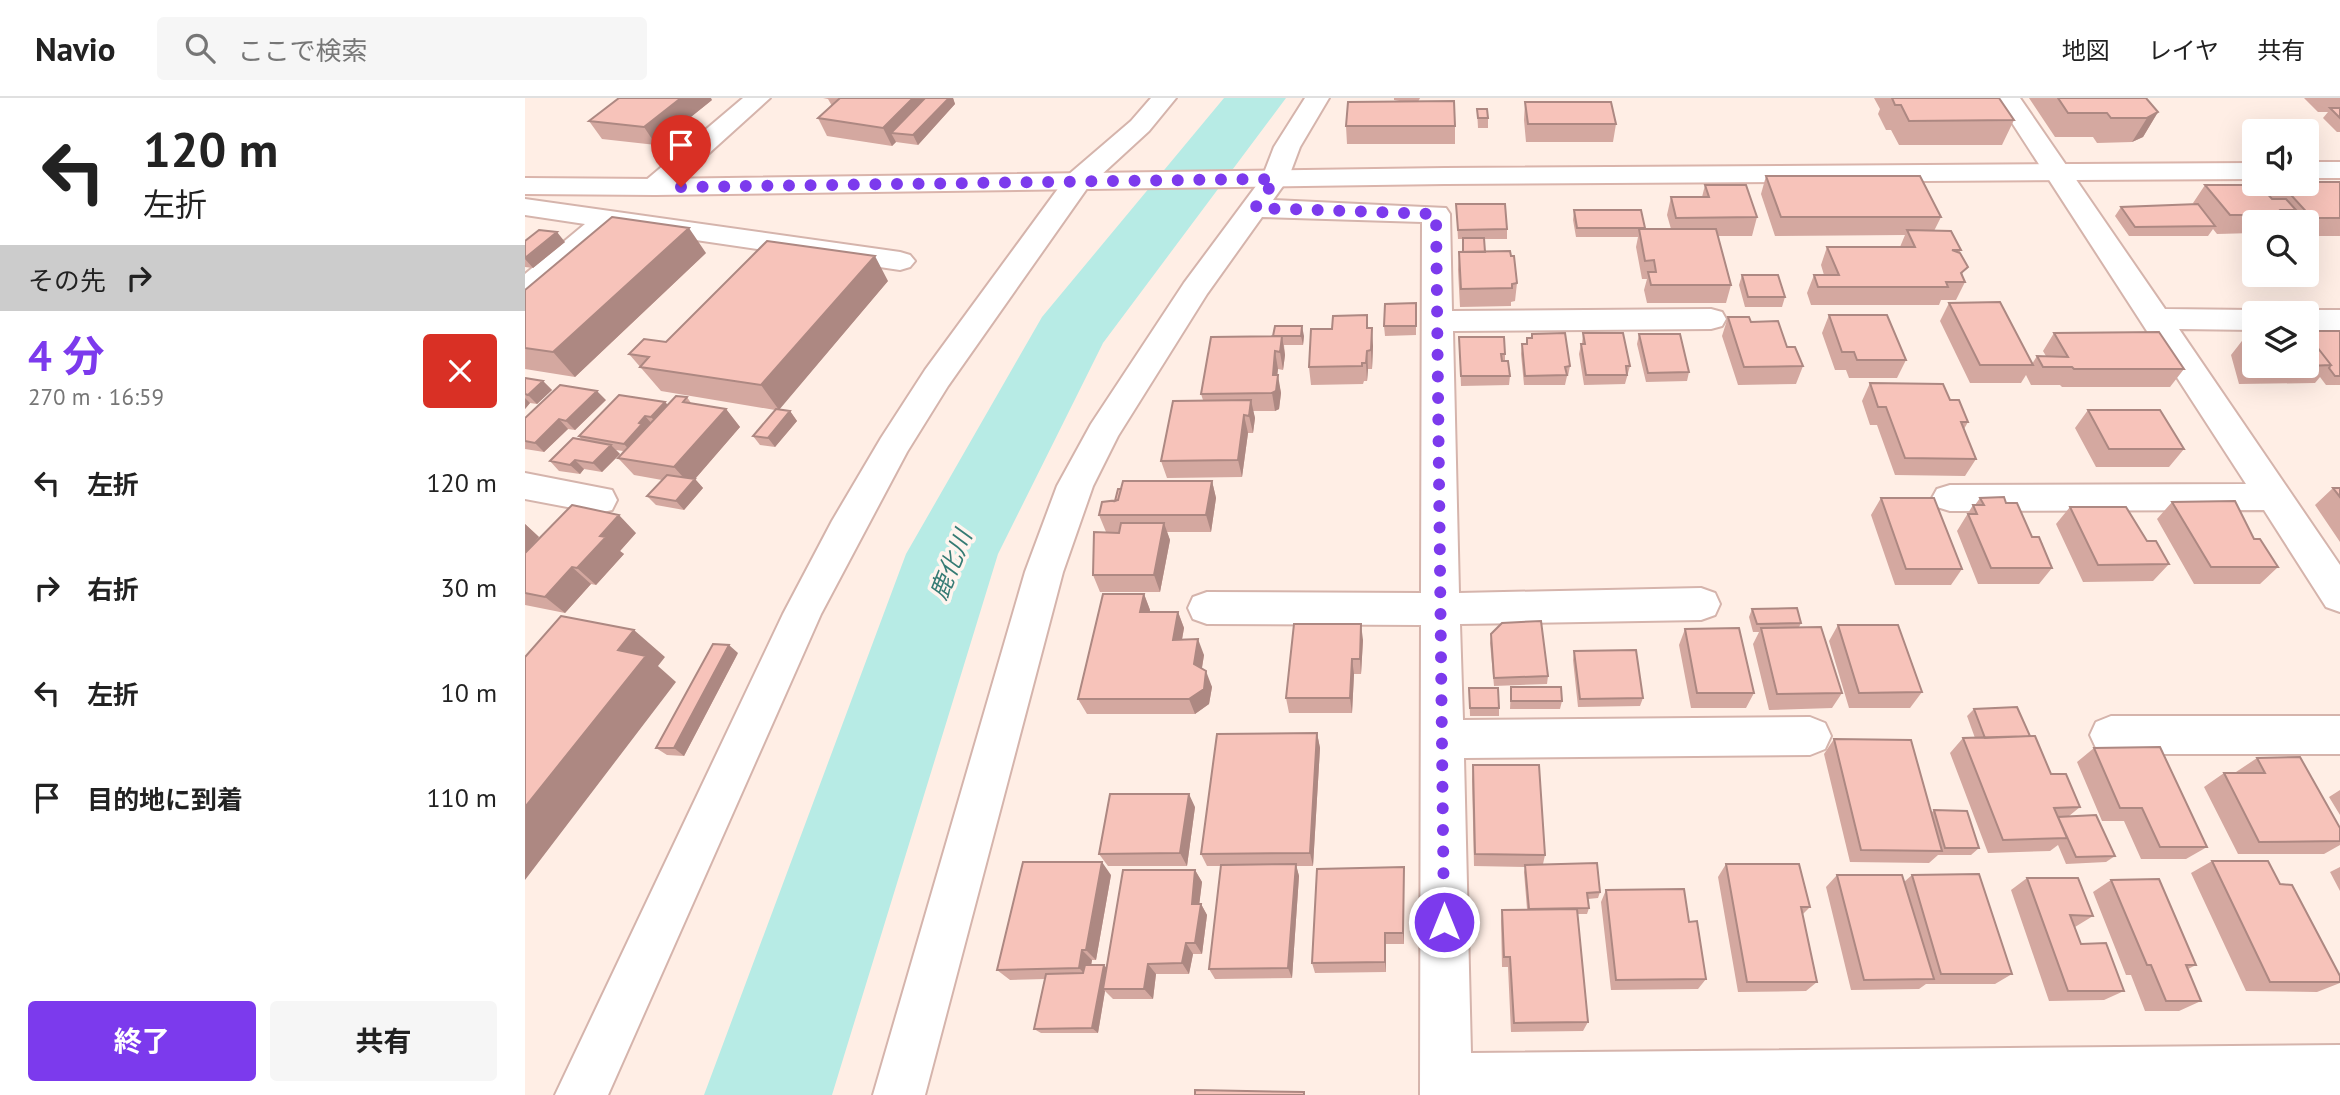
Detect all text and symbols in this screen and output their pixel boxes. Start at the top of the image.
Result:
search box [157,17,647,80]
text: Navio [35,27,115,70]
icon: search [181,29,219,67]
text: ここで検索 [237,34,367,67]
text: 地図 [2062,35,2110,66]
text: レイヤ [2148,35,2219,66]
text: 共有 [2257,35,2305,66]
pin [651,115,711,187]
text: 120 m [143,117,278,181]
map controls [2242,119,2319,378]
button: sound [2242,119,2319,196]
icon: left [28,126,119,217]
icon: arrive [662,126,700,164]
text: 左折 [143,183,207,225]
button: search [2242,210,2319,287]
icon: right [120,259,158,297]
text: その先 [28,264,106,297]
button: layers [2242,301,2319,378]
text: 4 分 [28,328,104,383]
button: close [423,334,497,408]
text: 270 m · 16:59 [28,382,164,411]
icon: left [28,464,66,502]
text: 120 m [426,466,497,499]
text: 左折 [87,468,139,501]
water label: 鹿化川 [923,523,980,604]
icon: right [28,569,66,607]
text: 30 m [441,571,497,604]
text: 右折 [87,573,139,606]
icon: left [28,674,66,712]
text: 10 m [441,676,497,709]
text: 左折 [87,678,139,711]
icon: arrive [28,779,66,817]
text: 110 m [426,781,497,814]
text: 目的地に到着 [87,783,243,816]
position arrow [1407,885,1481,959]
button: 終了 [28,1001,256,1081]
button: 共有 [270,1001,497,1081]

